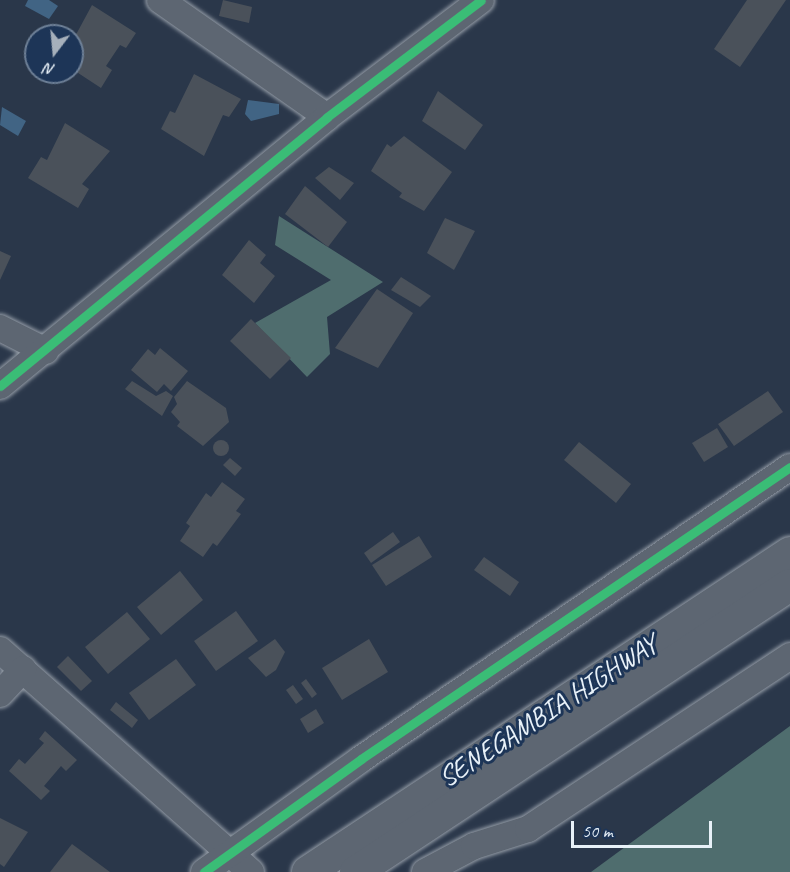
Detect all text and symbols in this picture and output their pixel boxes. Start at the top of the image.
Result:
north arrow [24,24,84,84]
text: N [42,58,57,80]
street label: SENEGAMBIA HIGHWAY [431,627,665,795]
scale bar [574,809,715,847]
text: 50 m [582,820,613,842]

